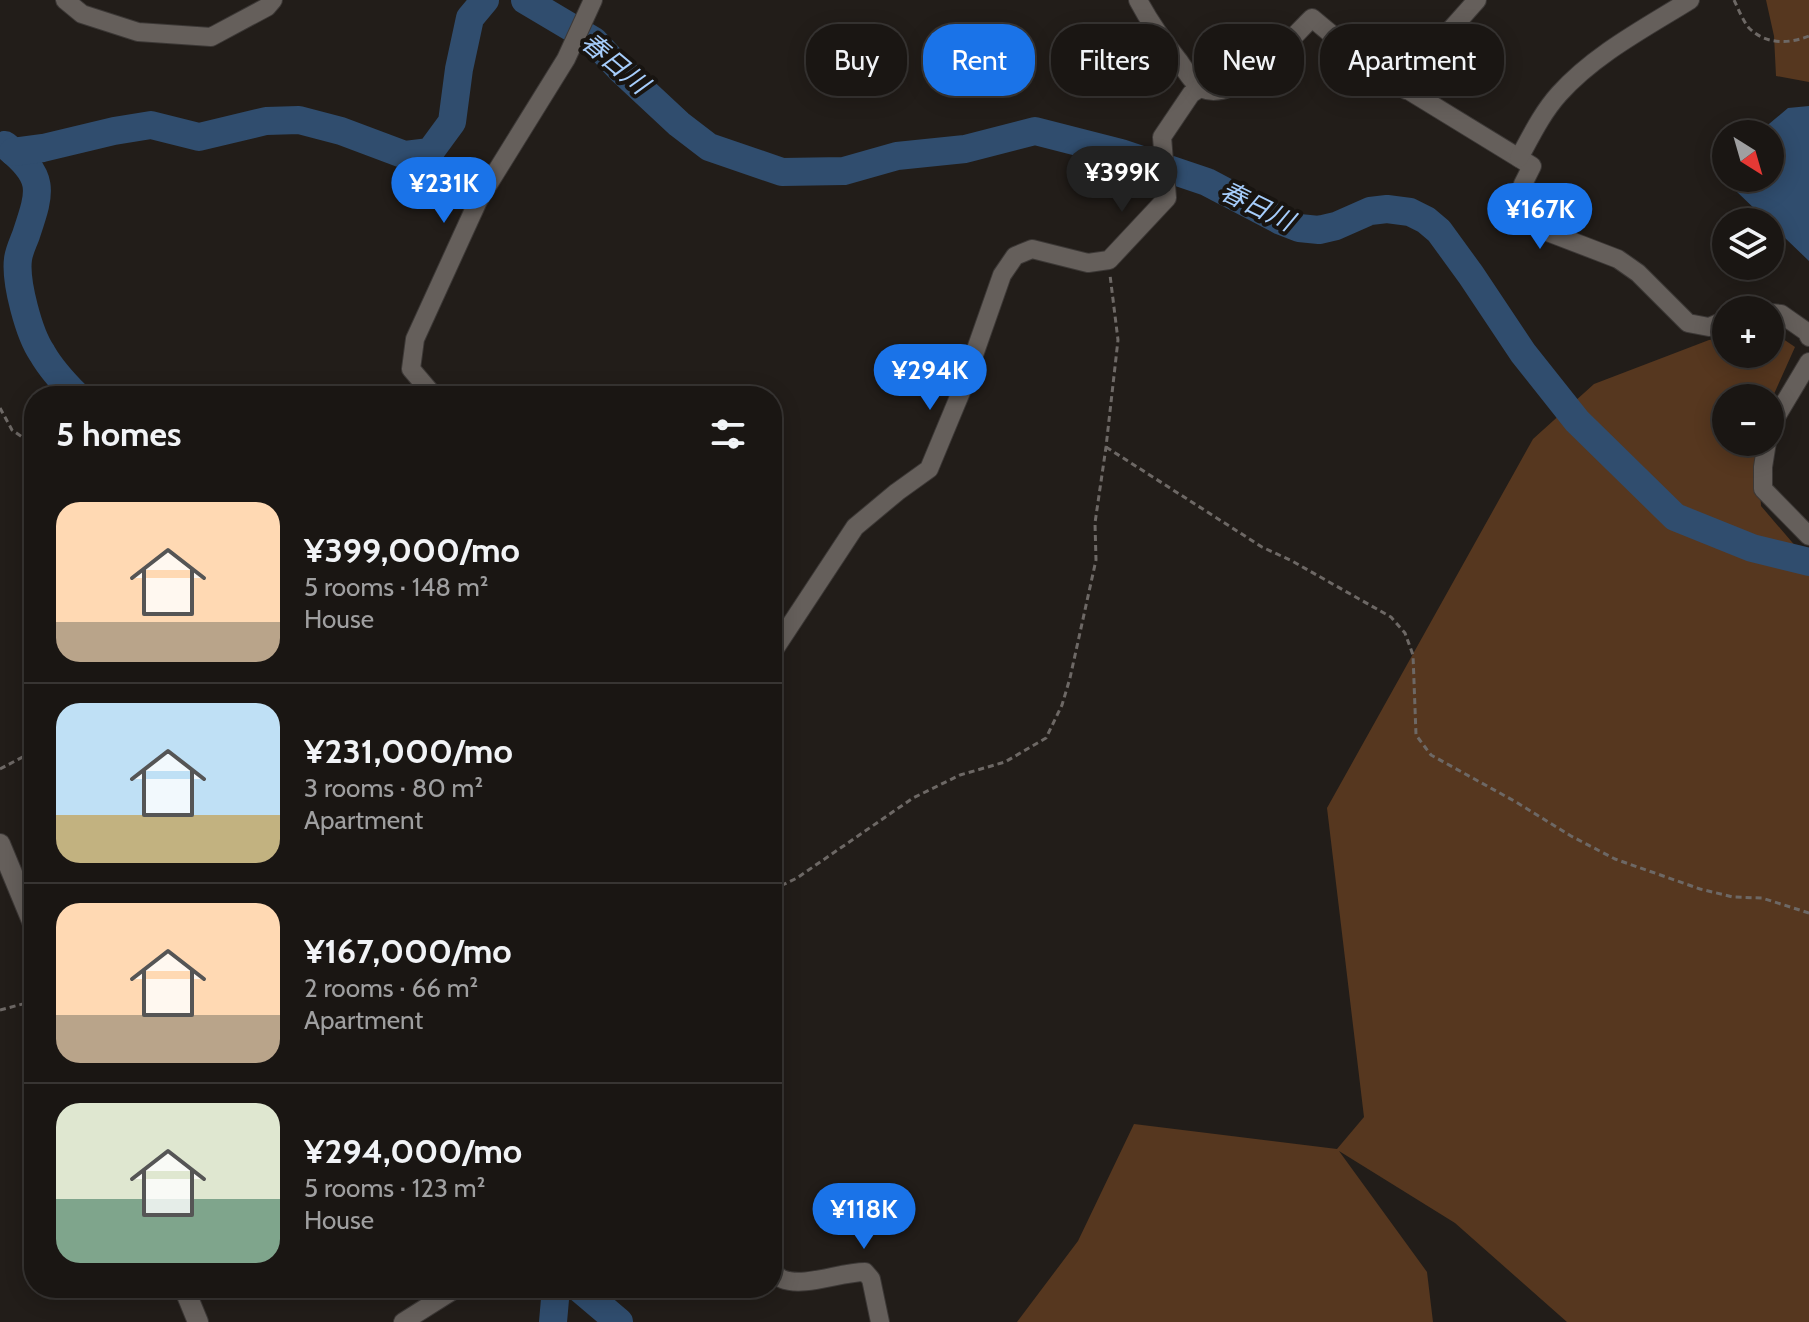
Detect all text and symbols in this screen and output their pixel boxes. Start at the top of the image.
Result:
chip: Buy [806,24,907,96]
chip: Rent [923,24,1035,96]
chip: Filters [1051,24,1178,96]
chip: New [1194,24,1304,96]
chip: Apartment [1320,24,1504,96]
water label: 春日川 [575,26,657,102]
north arrow [1712,120,1784,192]
map controls [1712,120,1784,456]
pin: ¥399K [1066,146,1178,214]
text: ¥399K [1084,156,1160,188]
pin: ¥231K [388,157,500,225]
text: ¥231K [409,167,479,199]
water label: 春日川 [1215,175,1302,239]
pin: ¥167K [1484,183,1596,251]
text: ¥167K [1505,193,1575,225]
button: layers [1712,208,1784,280]
button: + [1712,296,1784,368]
pin: ¥294K [874,344,986,412]
text: ¥294K [892,354,968,386]
button: − [1712,384,1784,456]
icon: filters [706,412,750,456]
text: 5 homes [56,413,181,455]
text: ¥399,000/mo [304,529,520,571]
icon: home [120,534,216,630]
text: 5 rooms · 148 m² [304,571,488,603]
text: House [304,603,374,635]
text: ¥231,000/mo [304,730,513,772]
icon: home [120,735,216,831]
text: 3 rooms · 80 m² [304,772,483,804]
text: Apartment [304,804,423,836]
text: ¥167,000/mo [304,930,512,972]
icon: home [120,935,216,1031]
text: 2 rooms · 66 m² [304,972,478,1004]
text: Apartment [304,1004,423,1036]
text: ¥294,000/mo [304,1130,522,1172]
icon: home [120,1135,216,1231]
text: 5 rooms · 123 m² [304,1172,485,1204]
pin: ¥118K [808,1183,920,1251]
text: ¥118K [831,1193,897,1225]
text: House [304,1204,374,1236]

